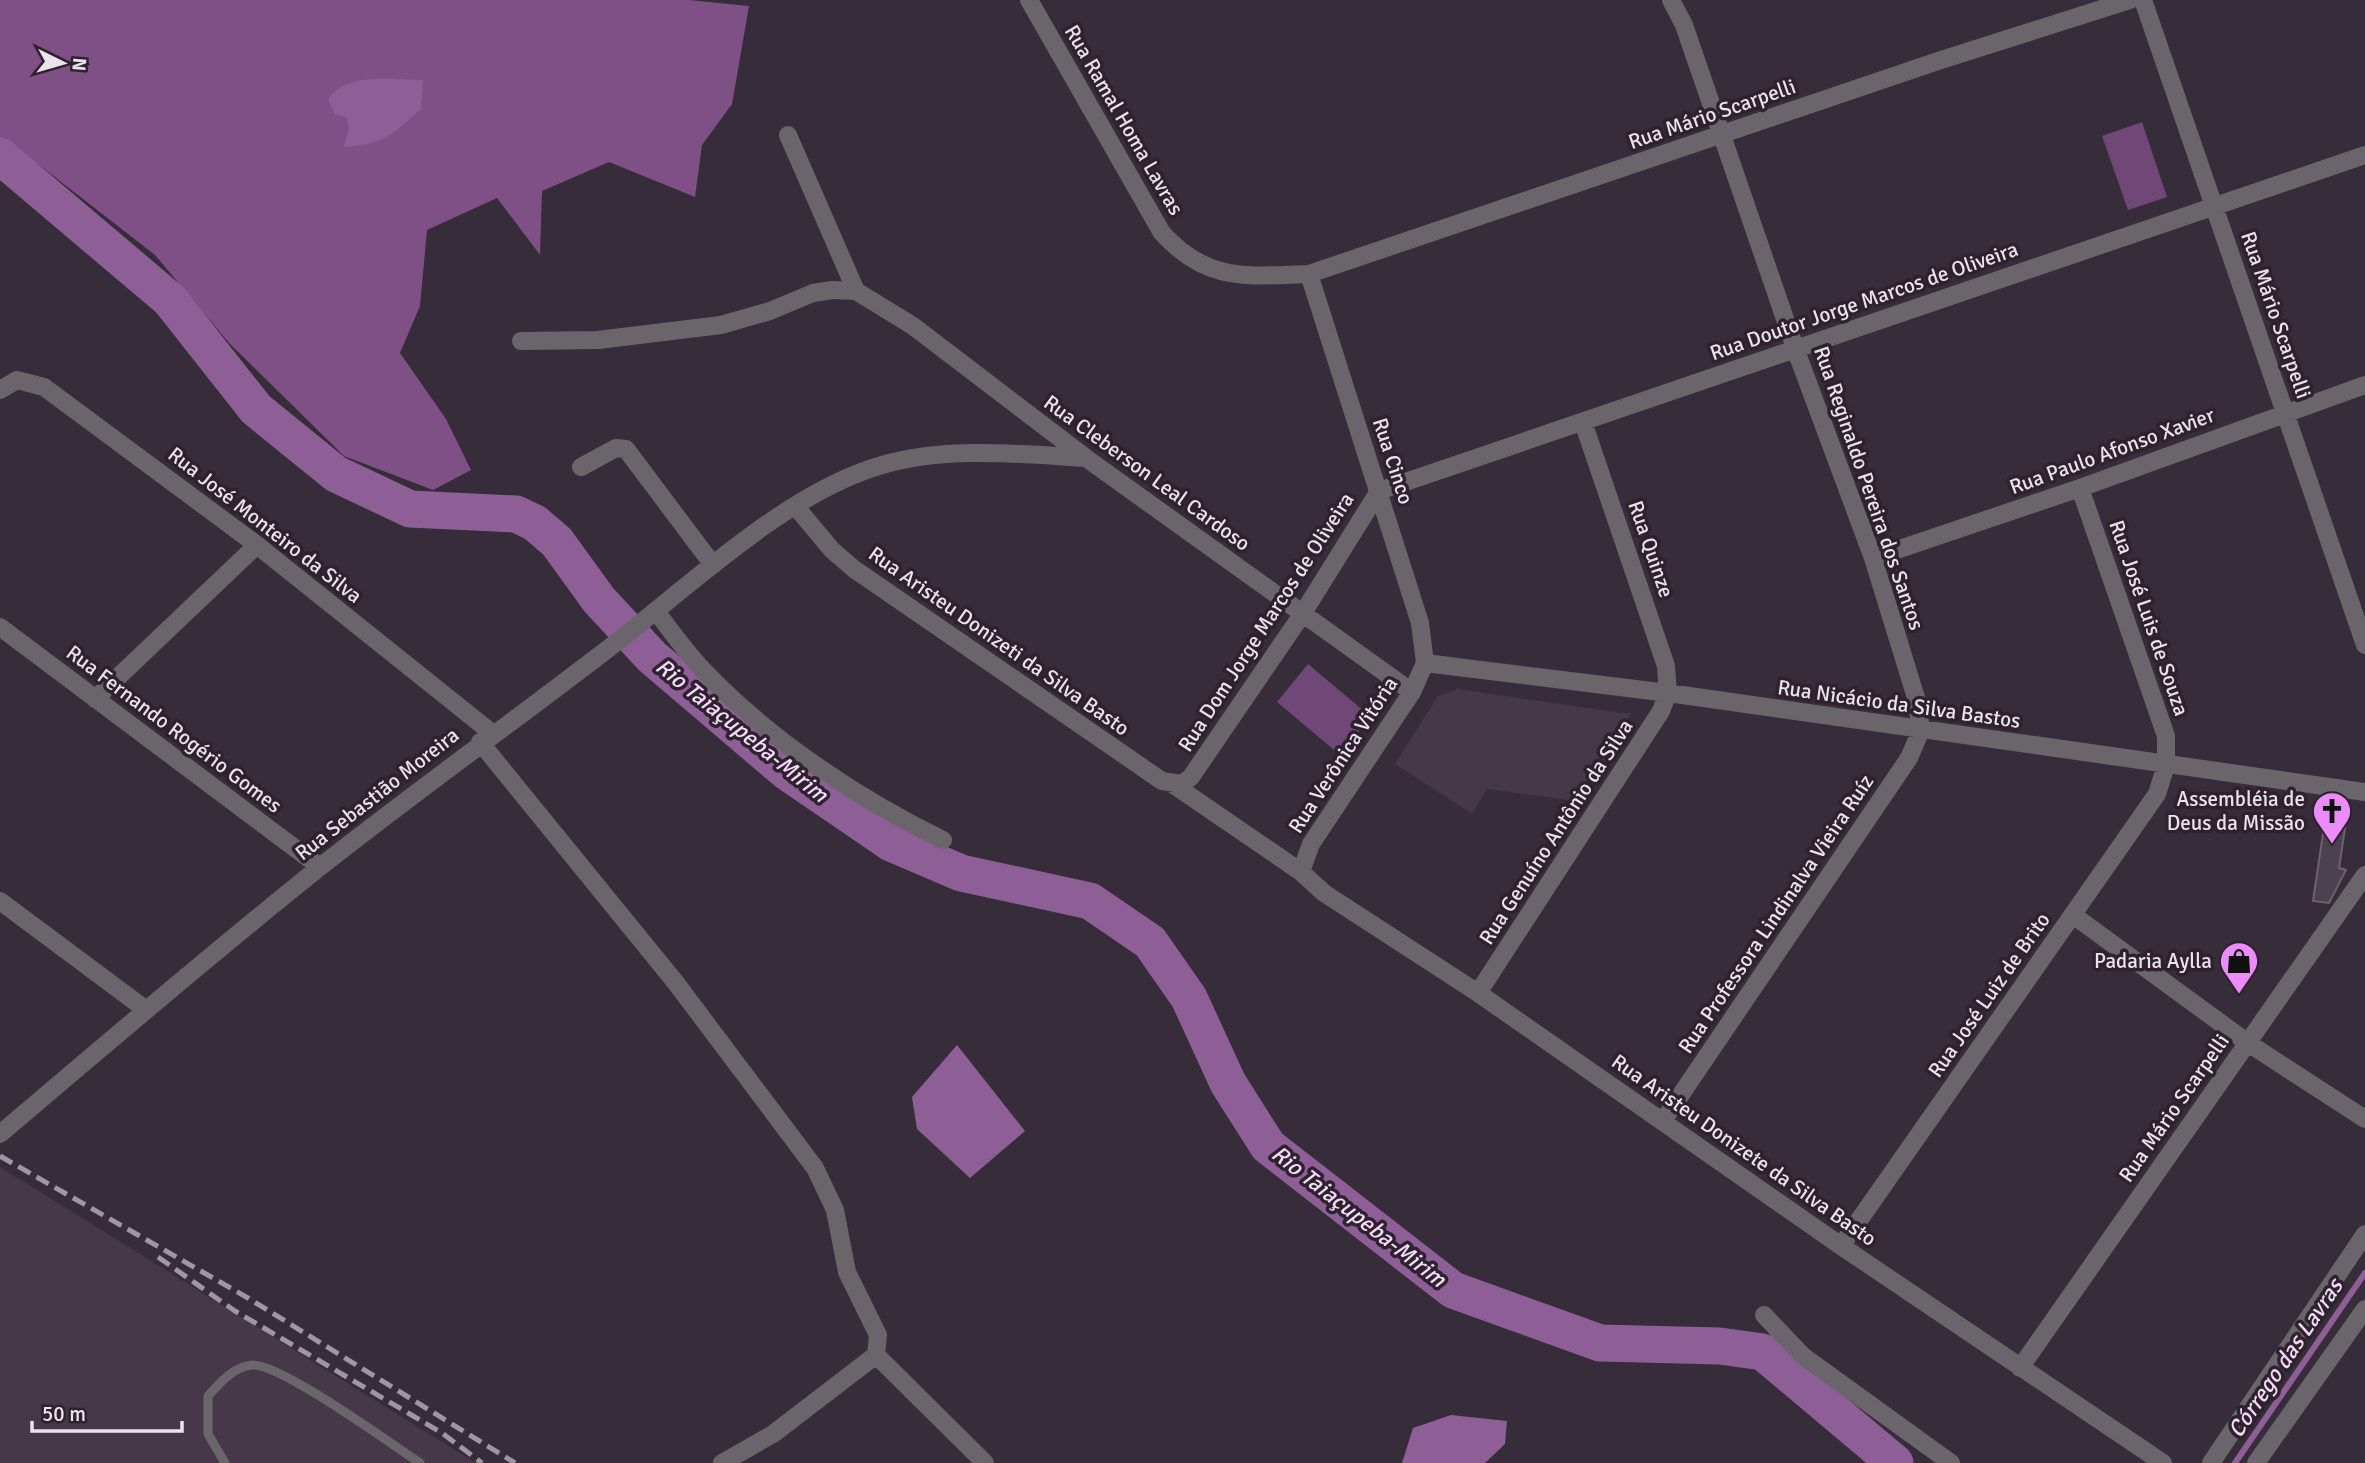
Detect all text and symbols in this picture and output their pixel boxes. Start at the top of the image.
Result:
street label: Rua Ramal Homa Lavras [1059,20,1189,220]
north arrow [28,28,98,98]
text: N [66,57,91,72]
street label: Rua Mário Scarpelli [1625,73,1799,155]
street label: Rua Mário Scarpelli [2235,228,2317,402]
street label: Rua Doutor Jorge Marcos de Oliveira [1706,236,2022,366]
street label: Rua Reginaldo Pereira dos Santos [1808,343,1930,633]
street label: Rua Cleberson Leal Cardoso [1039,389,1255,557]
street label: Rua Paulo Afonso Xavier [2006,402,2218,500]
street label: Rua Cinco [1367,414,1419,508]
street label: Rua José Monteiro da Silva [163,441,367,609]
street label: Rua Dom Jorge Marcos de Oliveira [1172,488,1360,756]
street label: Rua Quinze [1622,497,1680,601]
street label: Rua José Luis de Souza [2103,517,2195,719]
street label: Rua Aristeu Donizeti da Silva Basto [863,541,1135,741]
street label: Rua Fernando Rogério Gomes [61,640,287,818]
water label: Rio Taiaçupeba-Mirim [650,652,834,809]
street label: Rua Verônica Vitória [1283,672,1403,838]
street label: Rua Nicácio da Silva Bastos [1776,674,2022,734]
street label: Rua Genuíno Antônio da Silva [1473,714,1639,950]
street label: Rua Sebastião Moreira [290,722,464,866]
street label: Rua Professora Lindinalva Vieira Ruíz [1673,770,1879,1058]
place label: Assembléia de Deus da Missão [2167,786,2305,836]
church icon: Assembléia de Deus da Missão [2311,790,2353,845]
street label: Rua José Luiz de Brito [1922,907,2056,1083]
shop icon: Padaria Aylla [2218,940,2260,995]
place label: Padaria Aylla [2094,948,2212,974]
street label: Rua Mário Scarpelli [2113,1029,2235,1187]
street label: Rua Aristeu Donizete da Silva Basto [1607,1048,1881,1252]
water label: Rio Taiaçupeba-Mirim [1266,1139,1452,1294]
water label: Córrego das Lavras [2222,1272,2350,1443]
scale bar [32,1390,182,1434]
text: 50 m [42,1401,86,1427]

